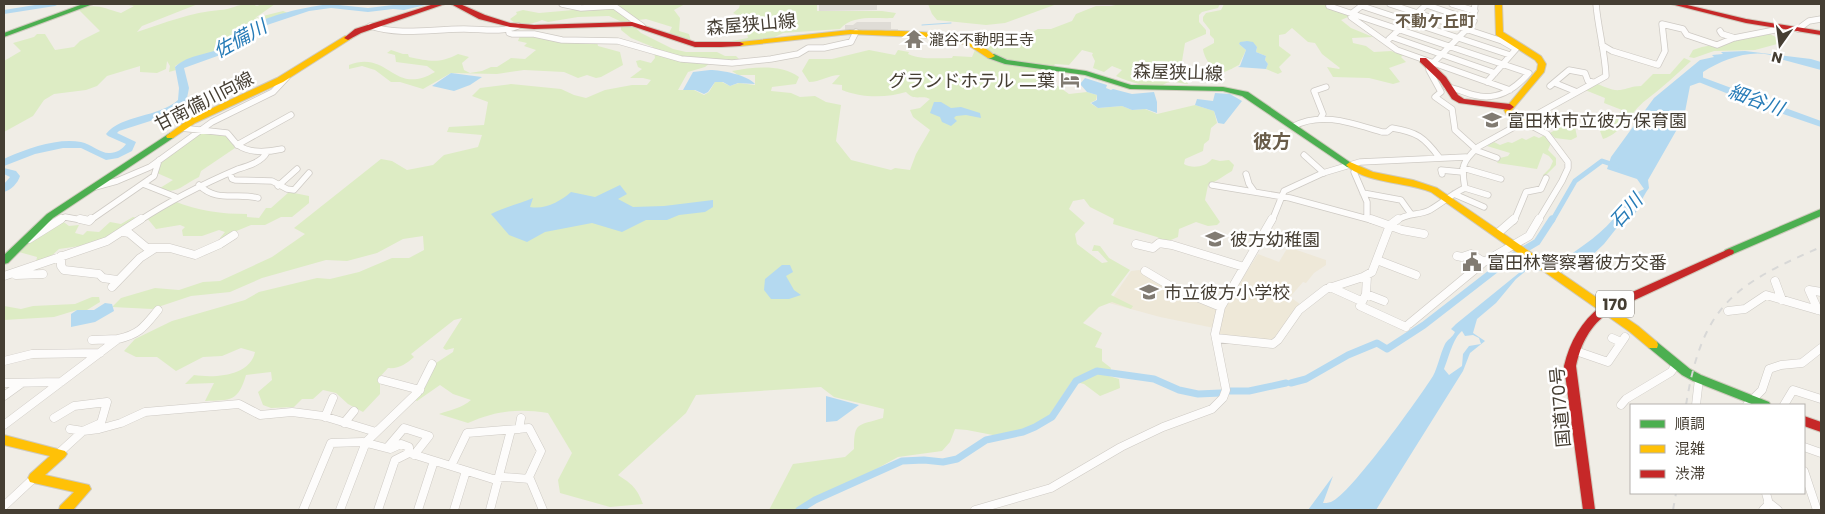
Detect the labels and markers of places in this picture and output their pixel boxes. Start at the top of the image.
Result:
temple icon: 瀧谷不動明王寺 [903,28,925,50]
place label: 瀧谷不動明王寺 [929,29,1034,50]
place label: グランドホテル 二葉 [888,68,1055,93]
hotel icon: グランドホテル 二葉 [1059,69,1081,91]
place label: 富田林市立彼方保育園 [1507,108,1687,133]
school or university icon: 富田林市立彼方保育園 [1481,109,1503,131]
place label: 彼方幼稚園 [1230,227,1320,252]
school or university icon: 彼方幼稚園 [1204,228,1226,250]
place label: 富田林警察署彼方交番 [1487,250,1667,275]
public building icon: 富田林警察署彼方交番 [1461,251,1483,273]
place label: 市立彼方小学校 [1164,280,1290,305]
school or university icon: 市立彼方小学校 [1138,281,1160,303]

